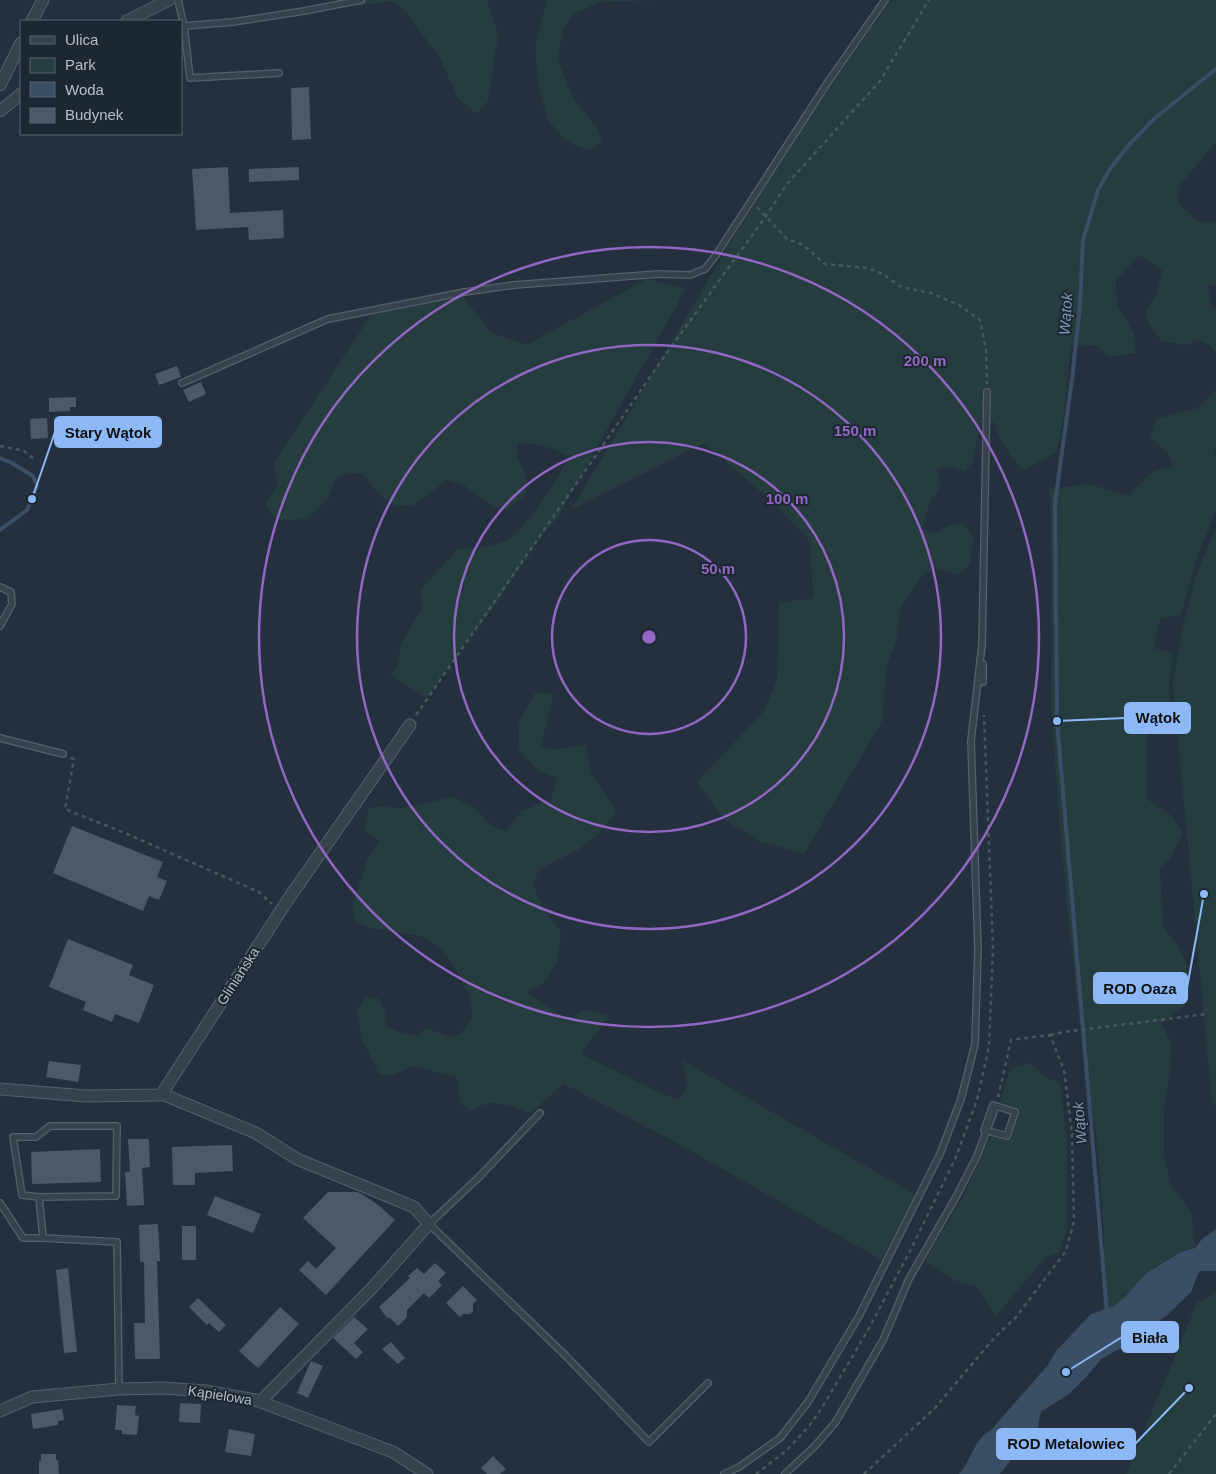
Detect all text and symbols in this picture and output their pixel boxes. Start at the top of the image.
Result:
legend [20,20,182,135]
text: Ulica [65,31,99,48]
text: Park [65,56,96,73]
text: Woda [65,81,105,98]
text: Budynek [65,106,124,123]
water label: Wątok [1056,291,1076,336]
text: 200 m [904,352,946,369]
callout: Stary Wątok [55,417,161,447]
text: 150 m [834,422,876,439]
text: Stary Wątok [65,424,152,441]
text: 100 m [766,490,808,507]
text: 50 m [701,560,735,577]
centre of rings [640,628,658,646]
callout: Wątok [1125,703,1190,733]
text: Wątok [1136,709,1181,726]
street label: Gliniańska [213,944,263,1008]
callout: ROD Oaza [1094,973,1187,1003]
text: ROD Oaza [1103,980,1177,997]
water label: Wątok [1069,1100,1090,1145]
callout: Biała [1122,1322,1178,1352]
text: Biała [1132,1329,1169,1346]
street label: Kąpielowa [187,1382,253,1408]
callout: ROD Metalowiec [997,1429,1135,1459]
text: ROD Metalowiec [1007,1435,1125,1452]

